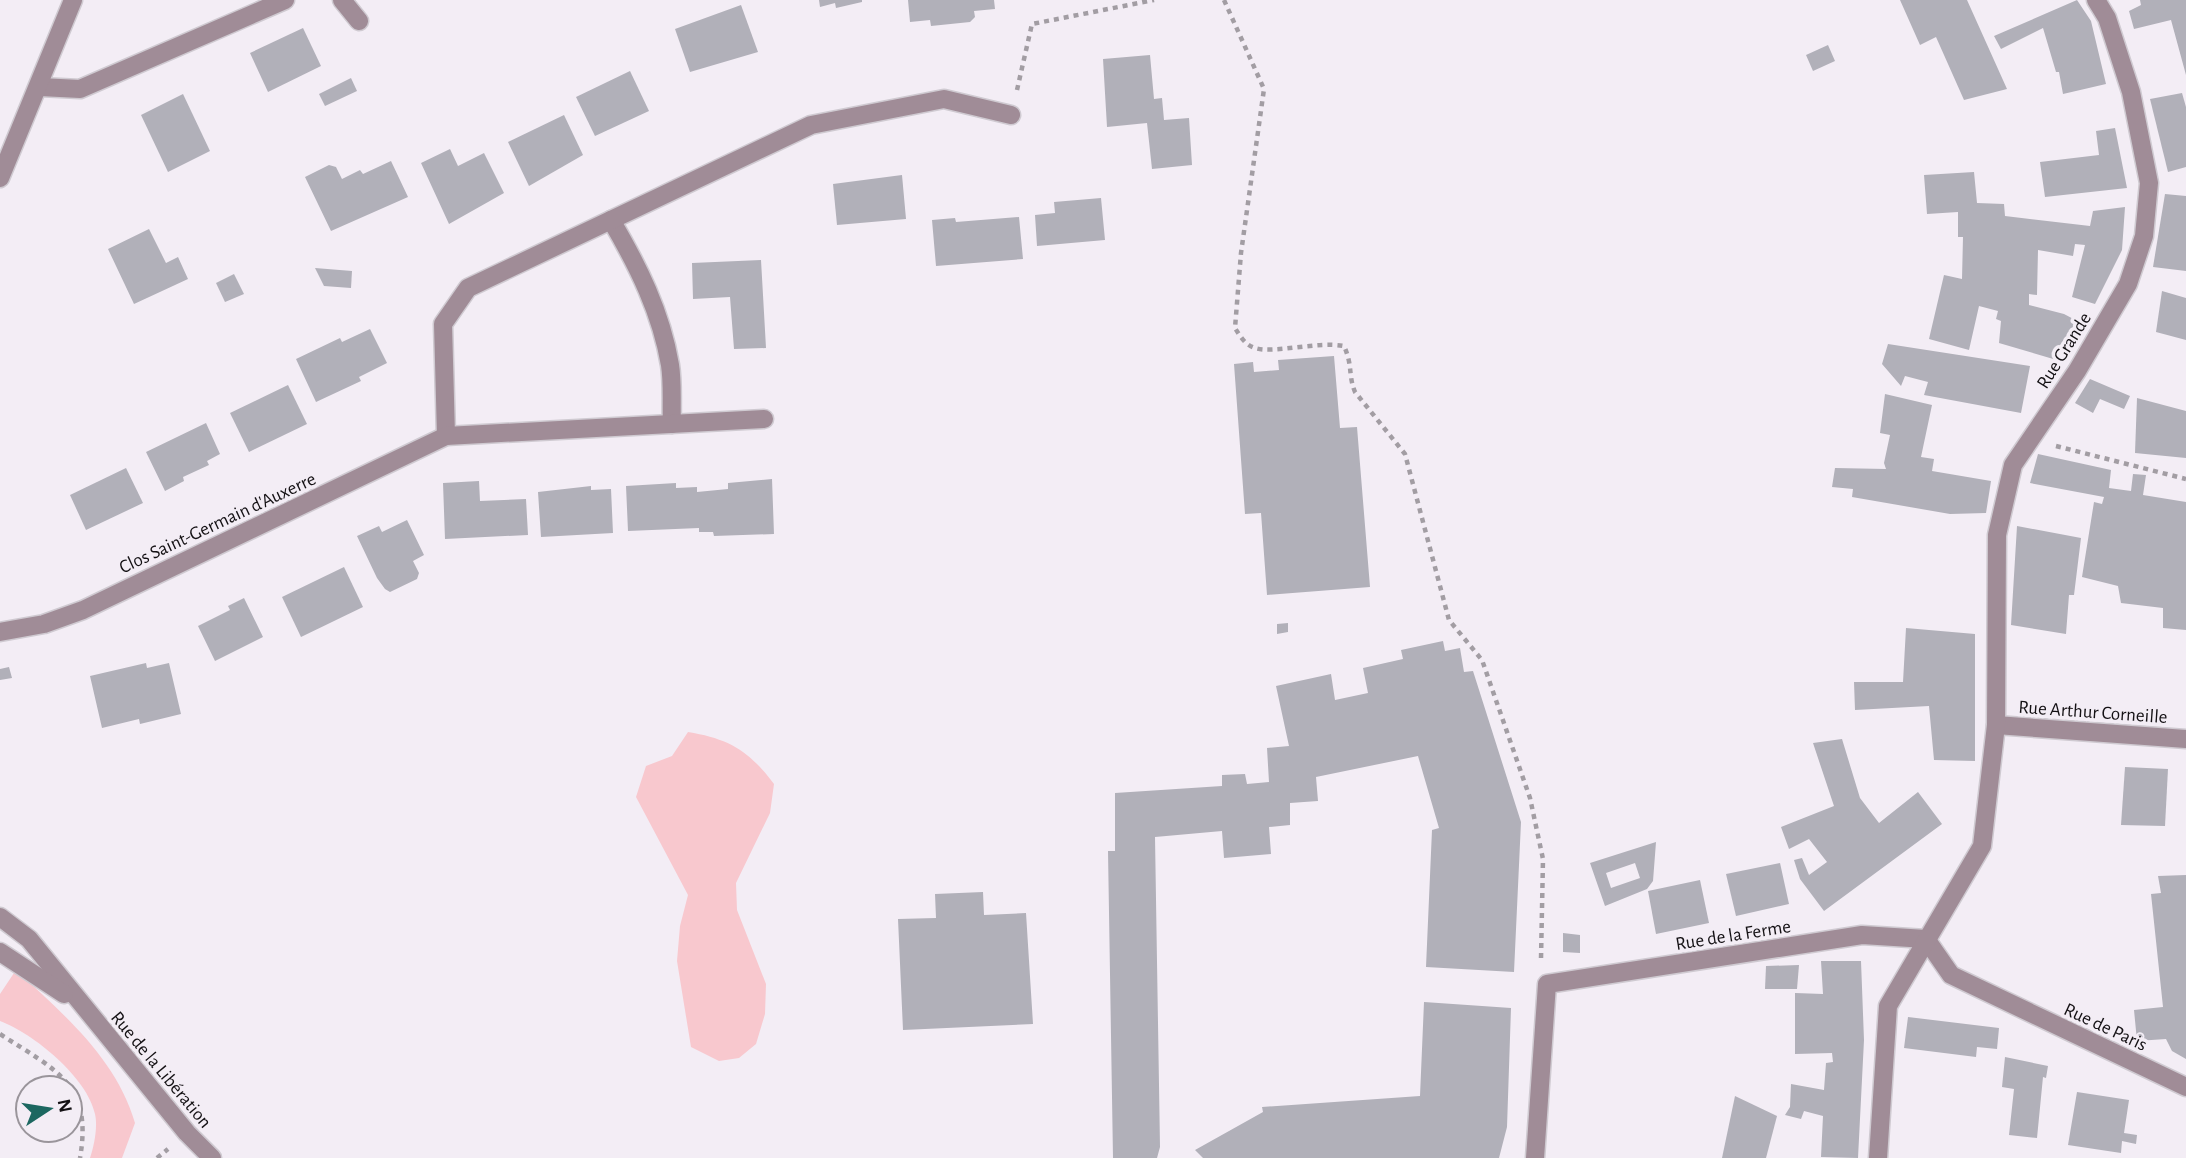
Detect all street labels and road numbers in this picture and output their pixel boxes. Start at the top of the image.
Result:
street label: Rue Grande [2034,309,2095,392]
street label: Clos Saint-Germain d'Auxerre [116,469,319,577]
street label: Rue Arthur Corneille [2018,698,2168,727]
street label: Rue de la Ferme [1674,917,1792,954]
street label: Rue de Paris [2061,1000,2150,1055]
street label: Rue de la Libération [107,1008,215,1132]

